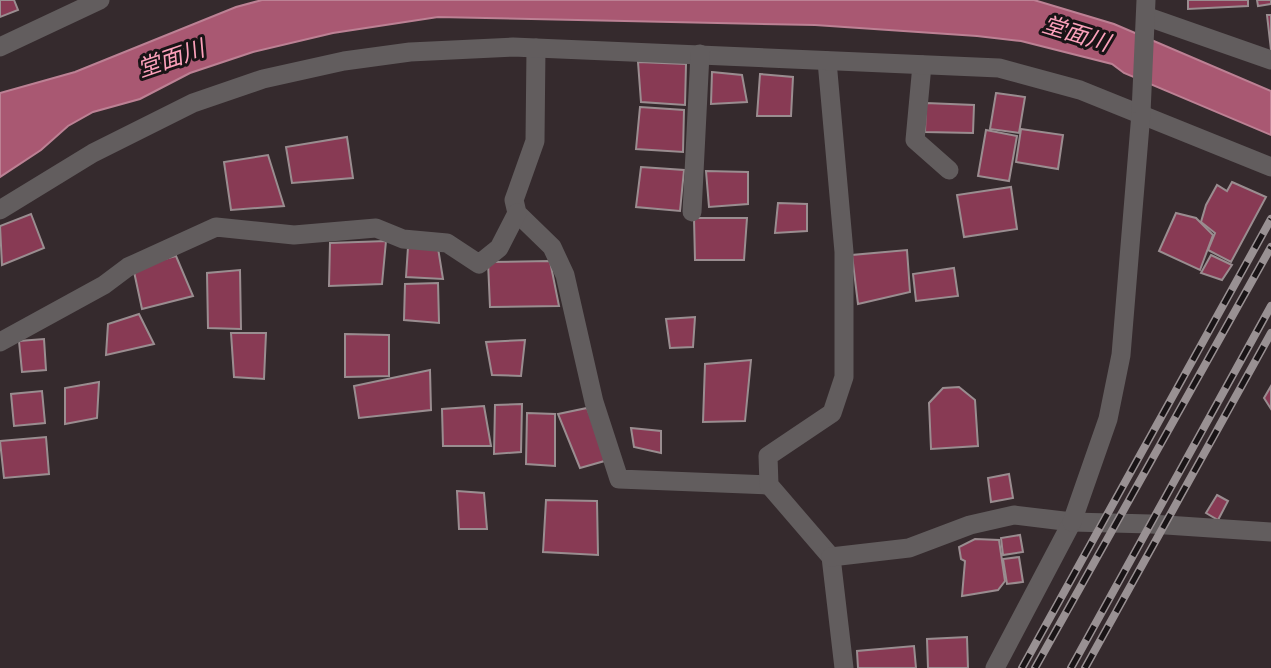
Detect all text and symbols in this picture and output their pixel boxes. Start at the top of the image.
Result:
water label: 堂面川 [1039,11,1116,58]
water label: 堂面川 [134,34,211,83]

